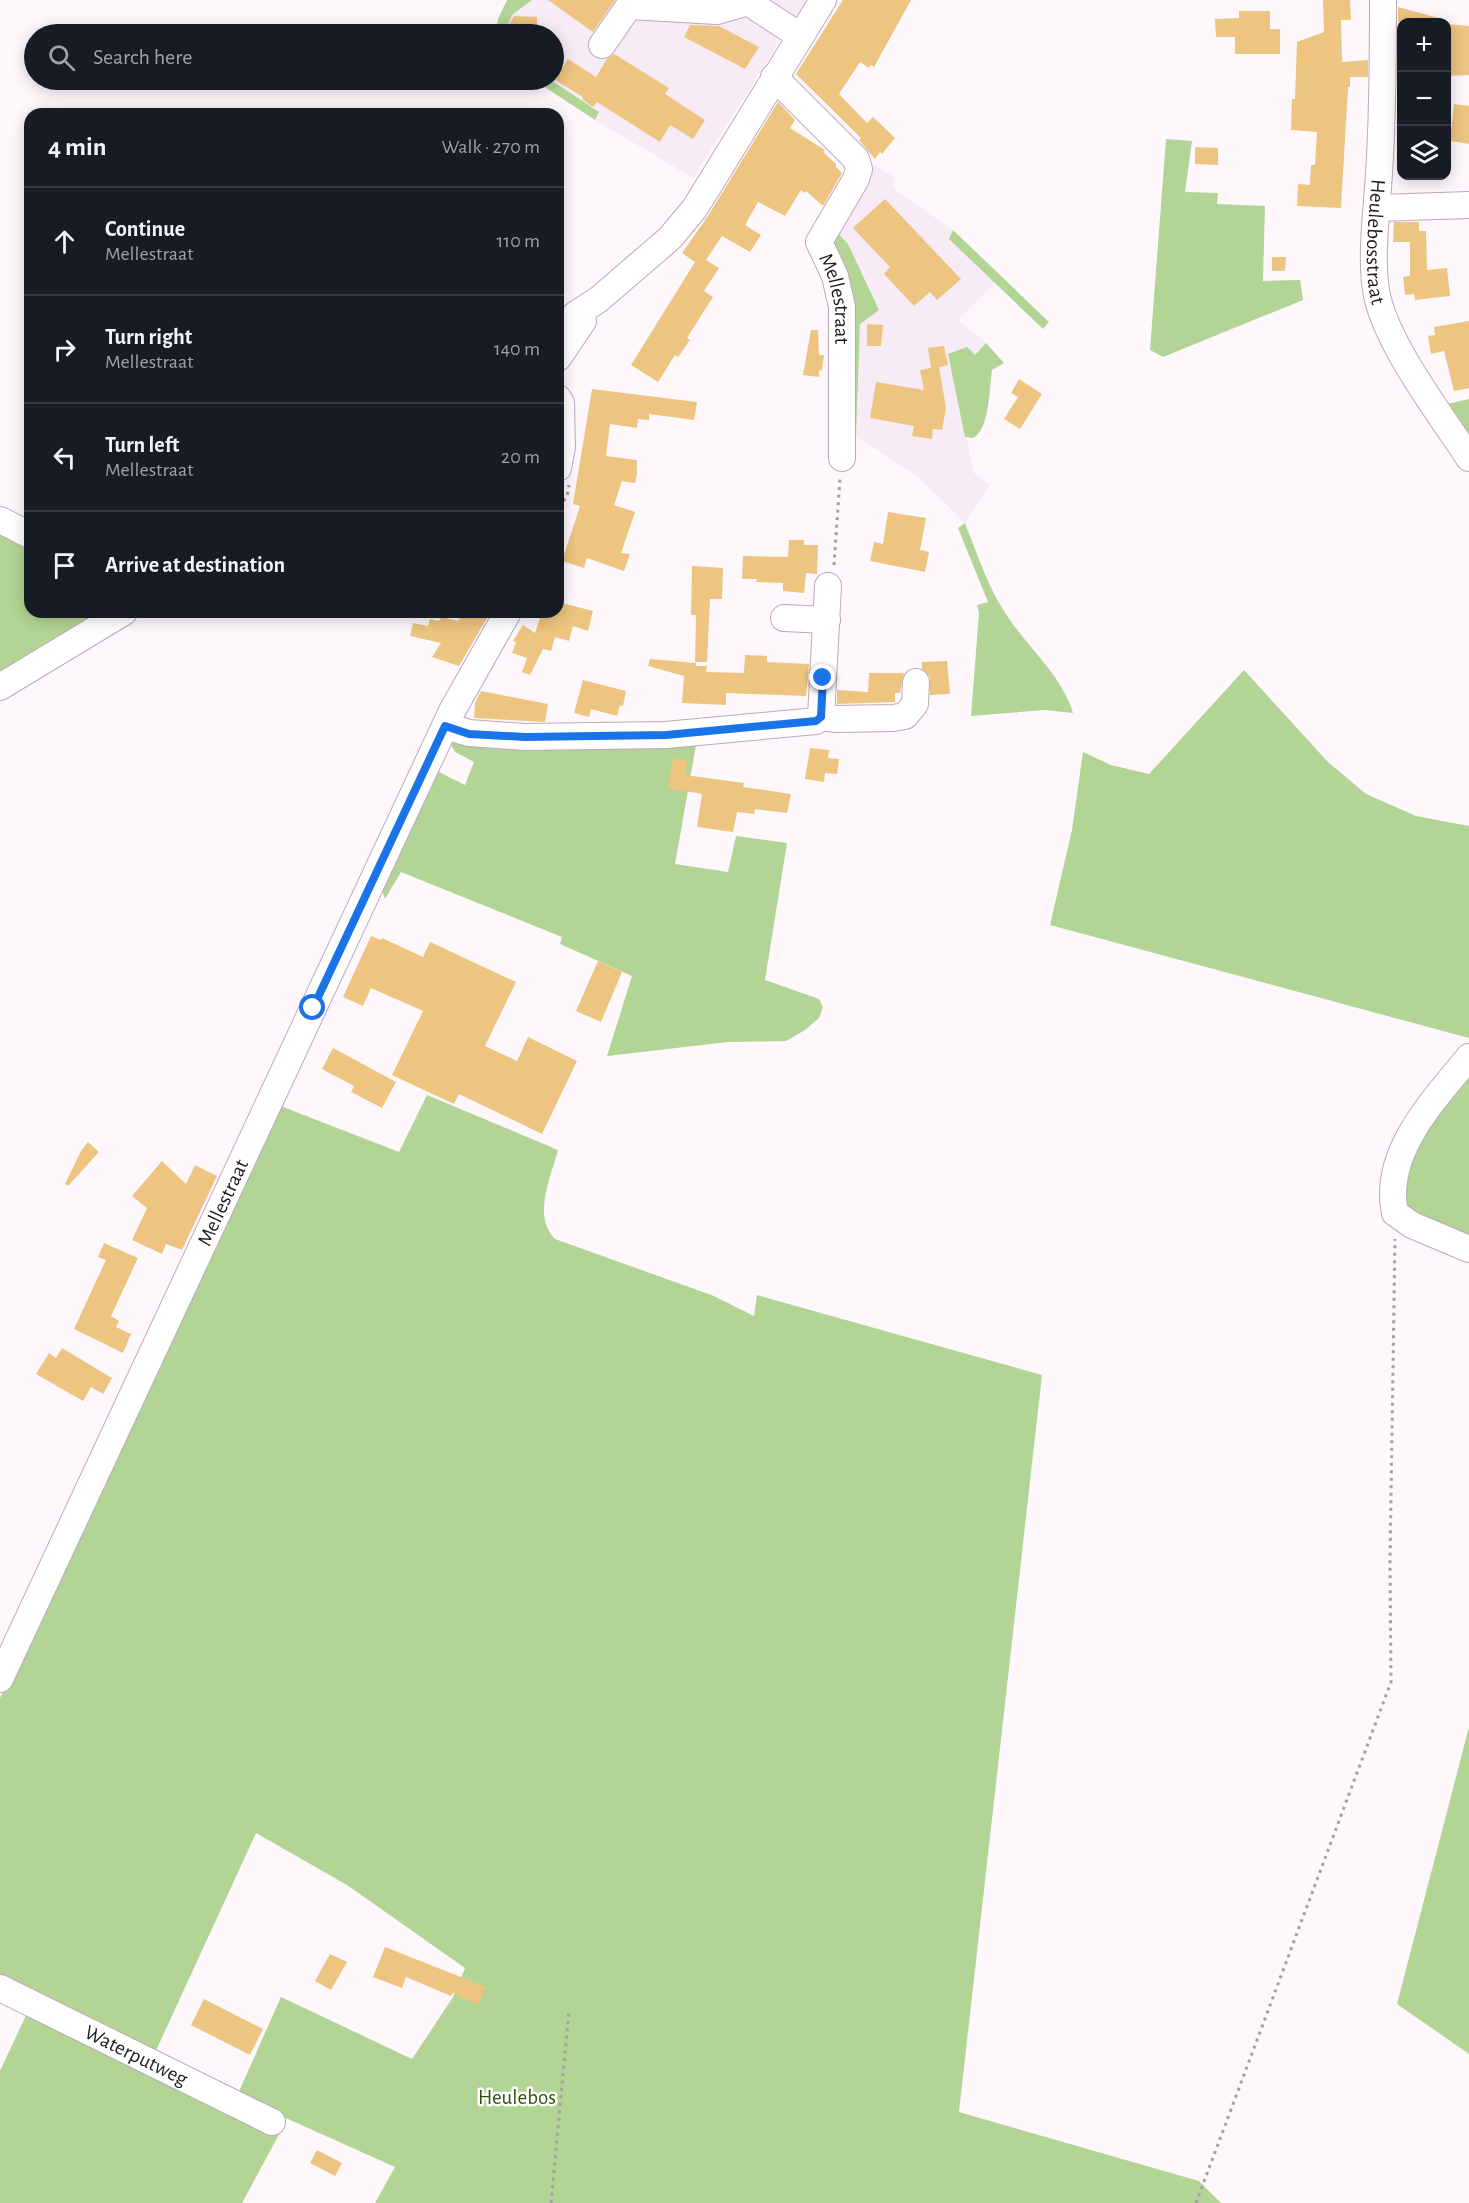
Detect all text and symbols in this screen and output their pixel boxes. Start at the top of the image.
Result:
map controls [1397,18,1451,180]
button: + [1397,18,1451,72]
search box [24,24,564,90]
icon: search [45,41,78,74]
text: Search here [93,46,192,68]
button: − [1397,72,1451,126]
button: layers [1397,126,1451,180]
text: 4 min [48,134,107,160]
text: Walk · 270 m [441,137,540,157]
street label: Heulebosstraat [1363,178,1389,307]
text: Continue [105,218,185,240]
icon: ahead [48,225,81,258]
text: 110 m [496,231,540,251]
text: Mellestraat [105,244,194,264]
street label: Mellestraat [815,250,853,345]
text: Turn right [105,326,192,348]
icon: right [48,333,81,366]
text: 140 m [494,339,540,359]
text: Mellestraat [105,352,194,372]
text: Turn left [105,434,179,456]
icon: left [48,441,81,474]
text: 20 m [501,447,540,467]
text: Mellestraat [105,460,194,480]
icon: arrive [48,549,81,582]
text: Arrive at destination [105,554,285,576]
route end [809,664,835,690]
route start [299,994,325,1020]
street label: Mellestraat [193,1156,252,1249]
street label: Waterputweg [82,2021,192,2090]
park label: Heulebos [478,2087,556,2108]

